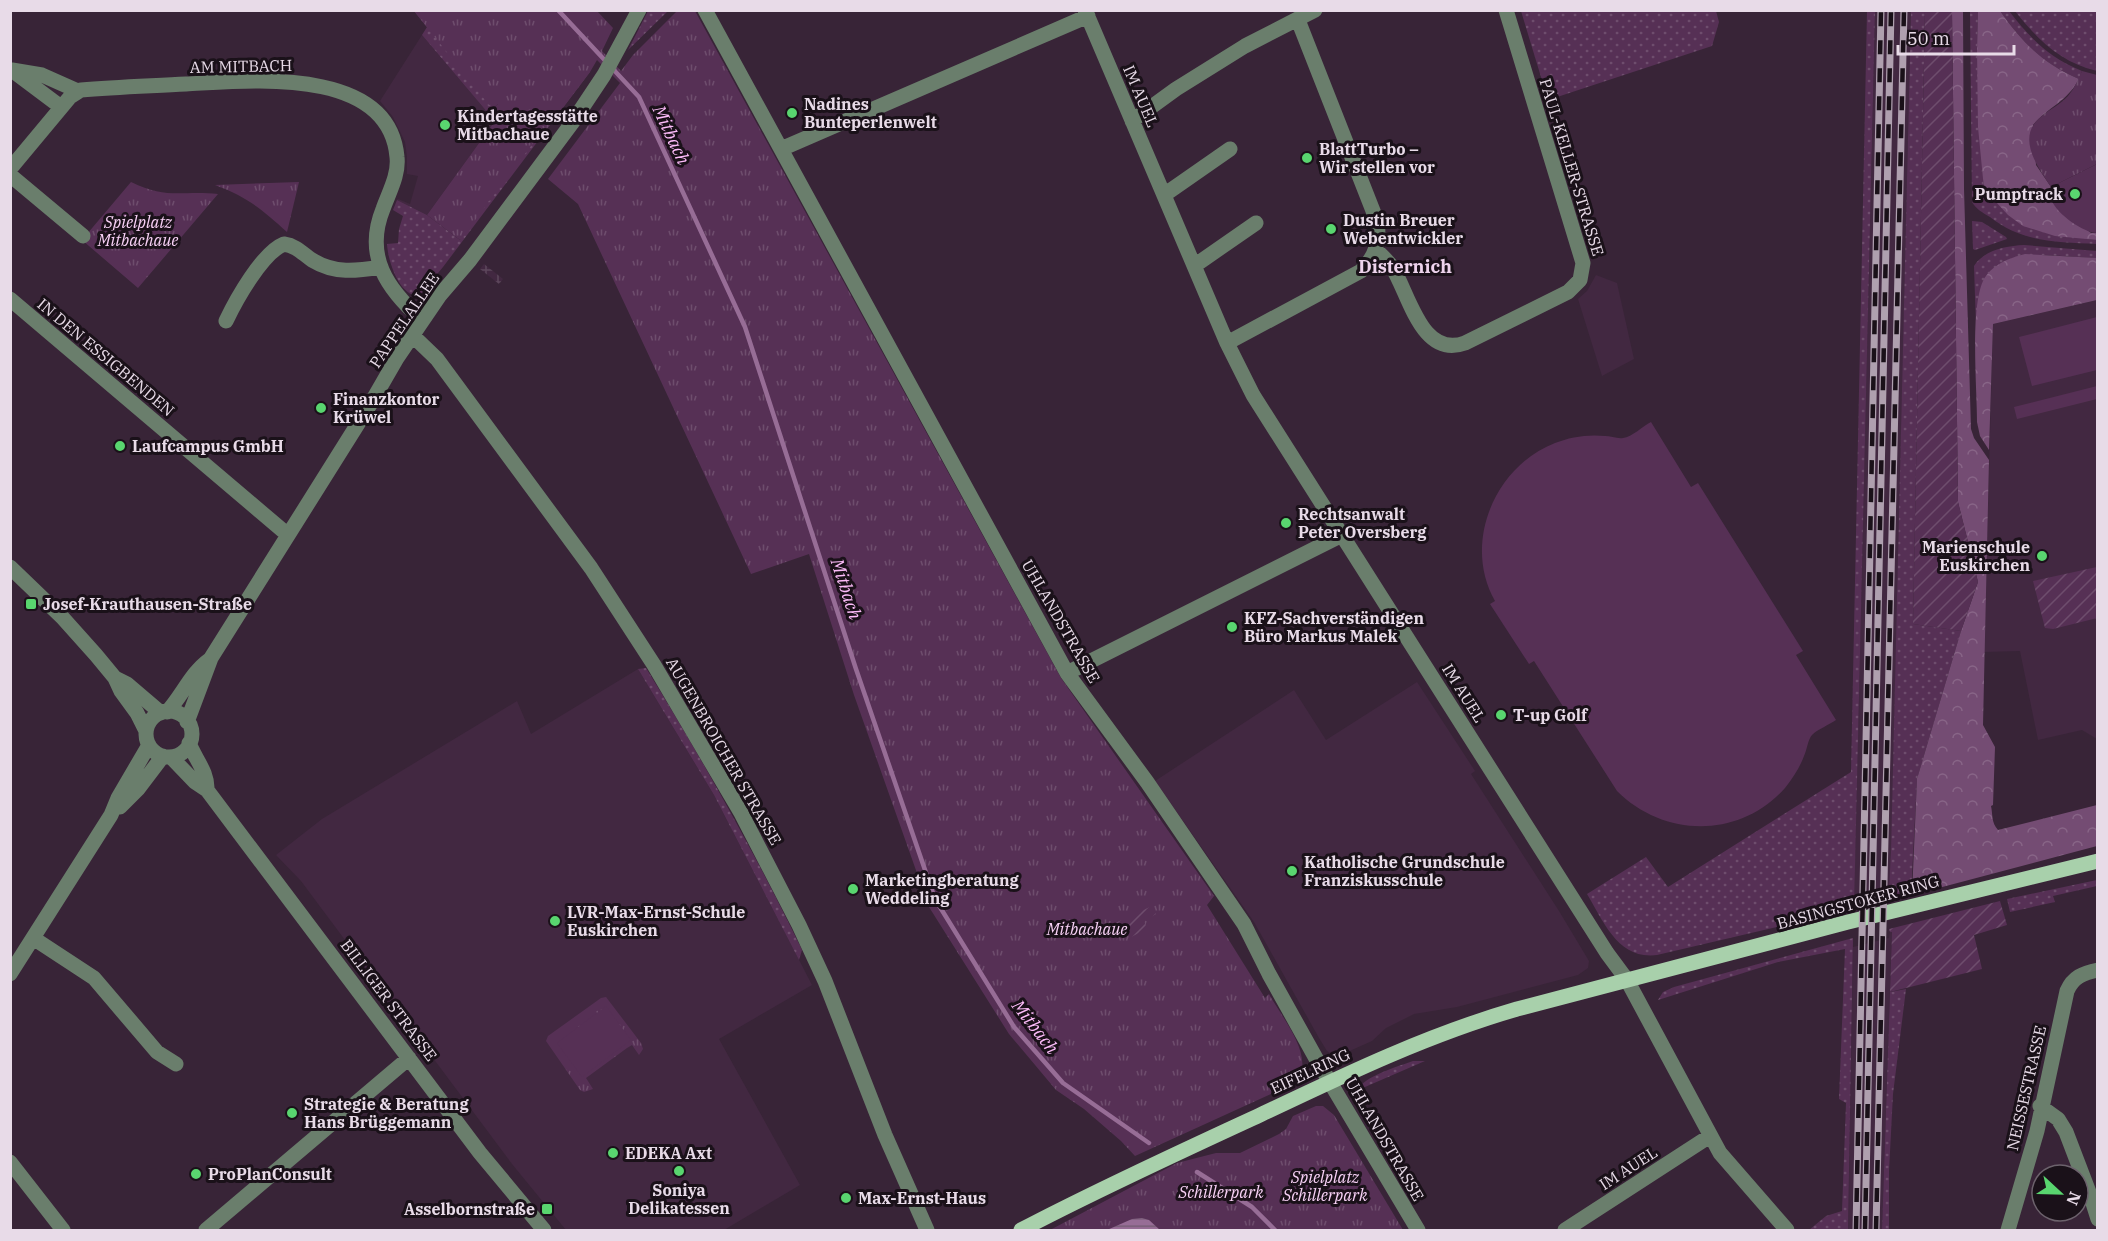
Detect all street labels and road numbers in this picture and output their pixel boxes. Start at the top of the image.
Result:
street label: AM MITBACH [190,55,292,77]
street label: IM AUEL [1119,62,1163,130]
street label: PAUL-KELLER-STRASSE [1535,76,1609,258]
street label: PAPPELALLEE [365,269,443,371]
street label: IN DEN ESSIGBENDEN [33,294,179,420]
street label: UHLANDSTRASSE [1018,556,1104,686]
street label: AUGENBROICHER STRASSE [662,654,786,848]
street label: IM AUEL [1438,660,1490,726]
street label: BASINGSTOKER RING [1774,871,1942,933]
street label: BILLIGER STRASSE [337,935,441,1065]
street label: NEISSESTRASSE [2002,1024,2050,1152]
street label: EIFELRING [1267,1044,1353,1098]
street label: UHLANDSTRASSE [1342,1074,1428,1204]
street label: IM AUEL [1595,1142,1661,1194]

